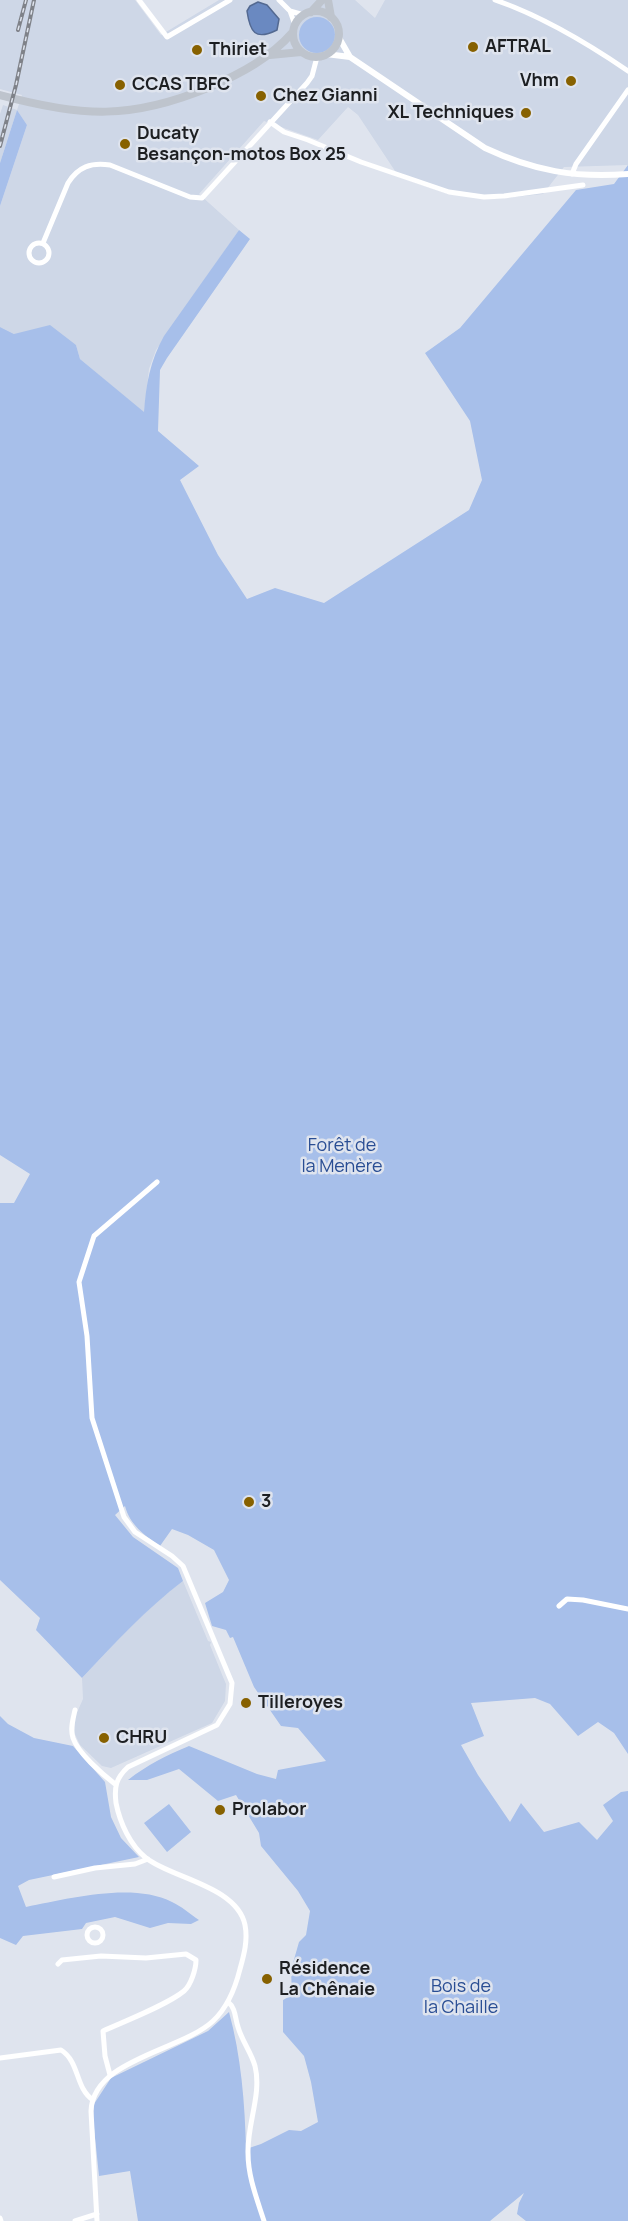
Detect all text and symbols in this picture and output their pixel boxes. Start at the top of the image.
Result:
place label: AFTRAL [485,36,551,58]
place label: Thiriet [209,39,267,61]
marker: AFTRAL [466,40,480,54]
marker: Thiriet [190,43,204,57]
place label: Vhm [520,70,559,92]
place label: CCAS TBFC [132,74,230,96]
marker: Vhm [564,74,578,88]
marker: CCAS TBFC [113,78,127,92]
place label: Chez Gianni [273,85,378,107]
marker: Chez Gianni [254,89,268,103]
place label: XL Techniques [388,102,514,124]
marker: XL Techniques [519,106,533,120]
place label: Ducaty Besançon-motos Box 25 [137,123,346,166]
marker: Ducaty Besançon-motos Box 25 [118,137,132,151]
park label: Forêt de la Menère [301,1135,383,1178]
place label: 3 [261,1491,271,1513]
marker: 3 [242,1495,256,1509]
place label: Tilleroyes [258,1692,343,1714]
marker: Tilleroyes [239,1696,253,1710]
place label: CHRU [116,1727,167,1749]
marker: CHRU [97,1731,111,1745]
place label: Prolabor [232,1799,306,1821]
marker: Prolabor [213,1803,227,1817]
place label: Résidence La Chênaie [279,1958,375,2000]
marker: Résidence La Chênaie [260,1972,274,1986]
park label: Bois de la Chaille [424,1976,498,2018]

